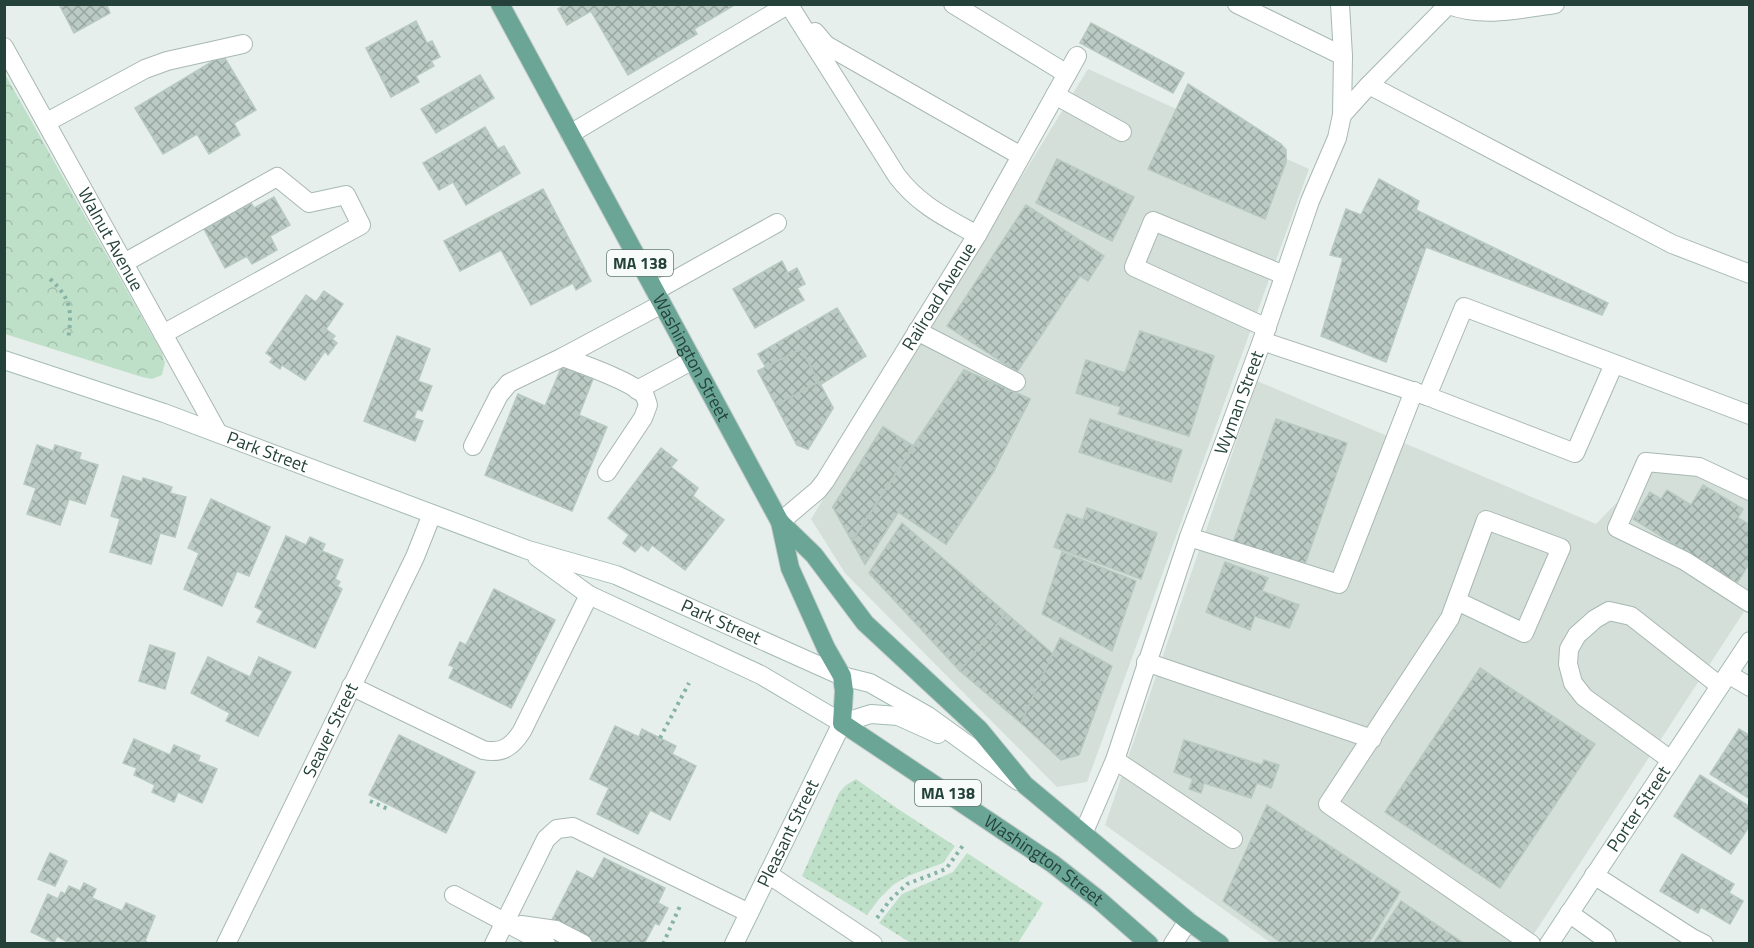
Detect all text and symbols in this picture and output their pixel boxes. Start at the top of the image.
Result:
street label: Walnut Avenue [71,182,151,296]
street label: Railroad Avenue [895,237,982,355]
road number: MA 138 [607,250,673,276]
street label: Washington Street [646,289,737,427]
street label: Wyman Street [1207,346,1270,458]
street label: Park Street [223,424,313,479]
street label: Park Street [677,592,766,651]
street label: Seaver Street [295,678,365,782]
street label: Porter Street [1600,760,1677,857]
street label: Pleasant Street [750,774,826,892]
road number: MA 138 [915,780,981,806]
street label: Washington Street [979,808,1110,912]

